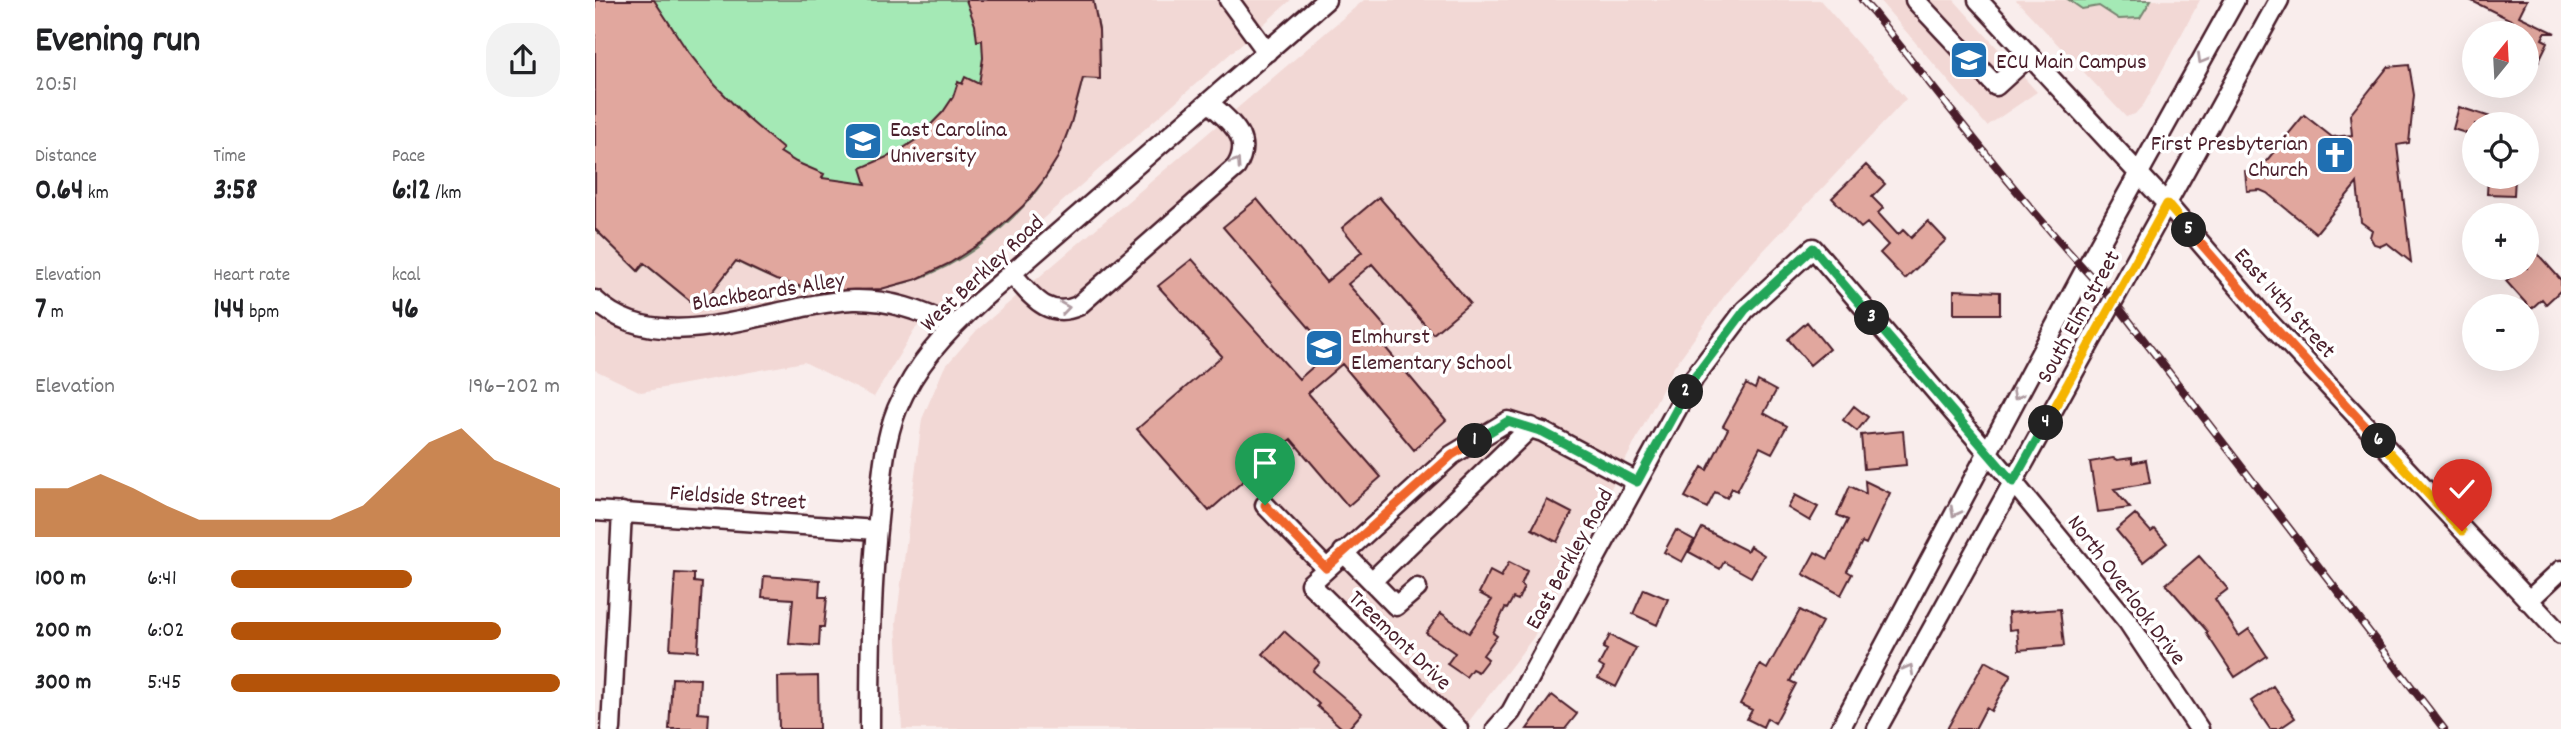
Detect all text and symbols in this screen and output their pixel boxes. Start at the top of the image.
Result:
text: Evening run [35,15,200,70]
north arrow [2462,21,2539,98]
map controls [2462,21,2539,371]
button: share [486,23,560,97]
school or university icon: ECU Main Campus [1948,39,1990,81]
place label: ECU Main Campus [1996,47,2147,80]
one-way arrow [2197,52,2210,65]
text: 20:51 [35,69,77,102]
button: locate [2462,112,2539,189]
place label: East Carolina University [890,115,1008,174]
school or university icon: East Carolina University [842,120,884,162]
place label: First Presbyterian Church [2151,129,2308,188]
church icon: First Presbyterian Church [2314,134,2356,176]
text: Distance [35,144,97,171]
text: Time [213,144,246,171]
text: Pace [392,144,425,171]
one-way arrow [1228,158,1241,171]
text: 0.64 [35,171,83,214]
text: 3:58 [213,171,258,214]
text: 6:12 [392,171,431,214]
text: km [83,181,109,208]
text: /km [431,181,462,208]
button: + [2462,203,2539,280]
street label: West Berkley Road [914,208,1053,341]
pin: 5 [2171,212,2207,247]
text: 5 [2184,216,2193,243]
street label: East 14th Street [2224,241,2342,367]
street label: South Elm Street [2030,245,2130,390]
text: Elevation [35,263,101,290]
text: Heart rate [213,263,290,290]
text: kcal [392,263,421,290]
street label: Blackbeards Alley [690,265,848,322]
text: 7 [35,290,47,333]
text: 144 [213,290,245,333]
text: 46 [392,290,419,333]
button: − [2462,294,2539,371]
text: m [47,300,64,327]
text: bpm [245,300,279,327]
one-way arrow [1059,300,1071,315]
pin: 3 [1855,300,1889,336]
text: 3 [1867,304,1876,331]
place label: Elmhurst Elementary School [1351,322,1512,381]
school or university icon: Elmhurst Elementary School [1303,327,1345,369]
text: Elevation [35,371,115,404]
text: 196–202 m [468,371,560,404]
pin: 2 [1669,374,1703,410]
text: 2 [1681,378,1690,405]
one-way arrow [2012,388,2026,400]
pin: 4 [2029,406,2063,440]
text: 4 [2042,409,2049,436]
pin: 1 [1457,424,1493,458]
pin: 6 [2361,424,2397,458]
text: 1 [1472,427,1477,454]
text: 6 [2374,427,2383,454]
pin [1235,433,1295,505]
icon: arrive [1246,444,1284,482]
pin [2432,459,2492,531]
icon: check [2443,470,2481,508]
street label: Fieldside Street [668,478,807,521]
street label: East Berkley Road [1519,483,1624,636]
one-way arrow [1950,505,1963,517]
street label: North Overlook Drive [2058,509,2193,673]
text: 100 m [35,563,86,596]
text: 6:41 [147,563,177,596]
street label: Treemont Drive [1339,584,1458,699]
text: 200 m [35,615,91,648]
text: 6:02 [147,615,185,648]
one-way arrow [1901,664,1914,676]
text: 300 m [35,667,91,700]
text: 5:45 [147,667,182,700]

